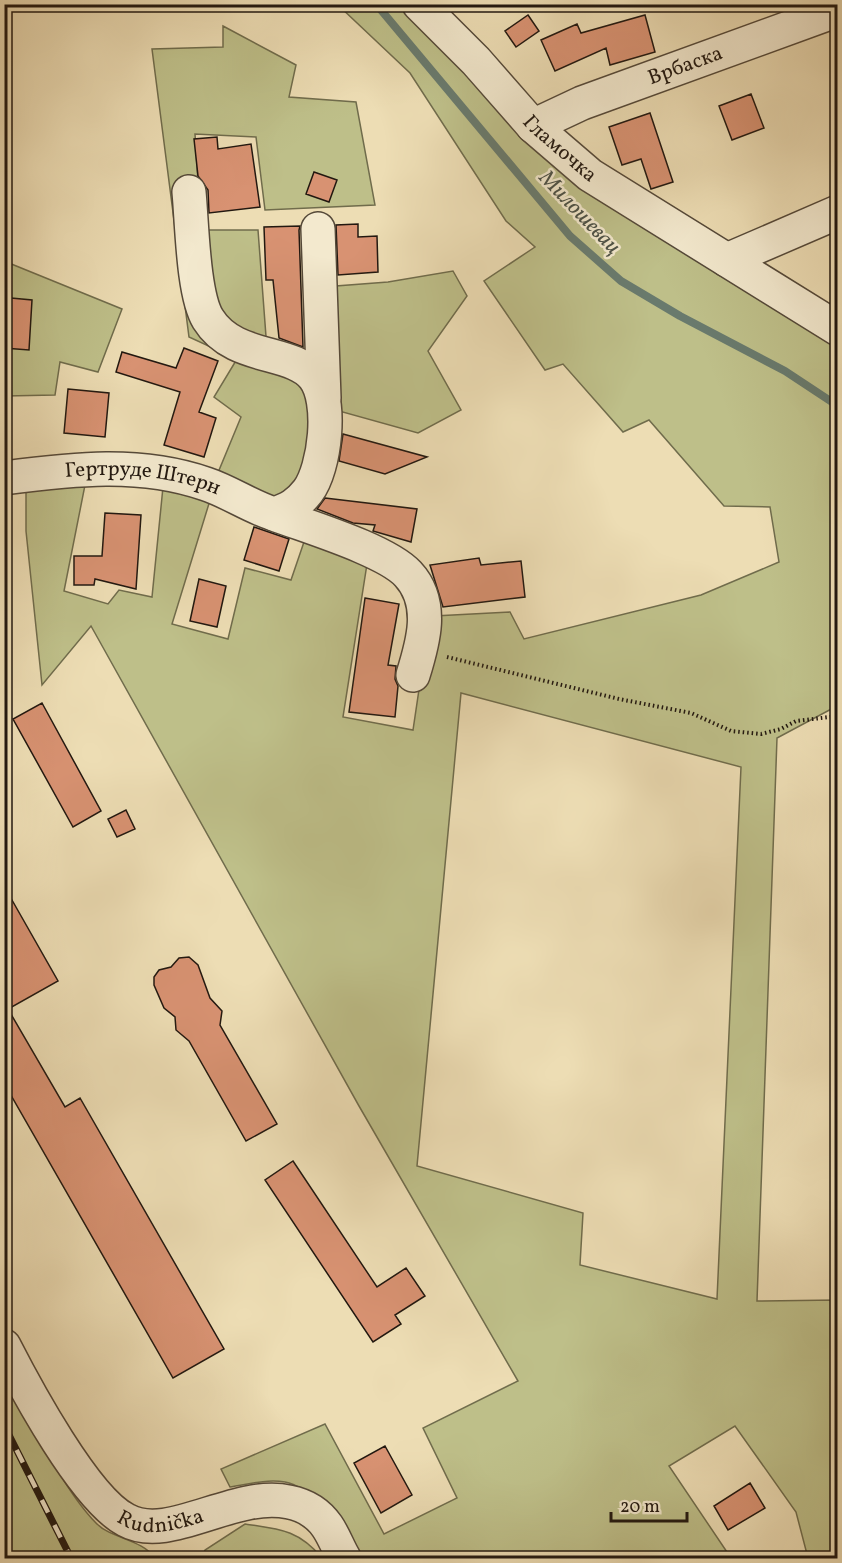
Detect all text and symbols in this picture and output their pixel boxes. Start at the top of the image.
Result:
street label: Врбаска [644,39,727,92]
street label: Гламочка [515,109,603,189]
water label: Милошевац [530,163,627,262]
street label: Гертруде Штерн [64,454,225,503]
scale bar [611,1485,688,1523]
text: 20 m [620,1495,660,1520]
street label: Rudnička [112,1502,207,1541]

